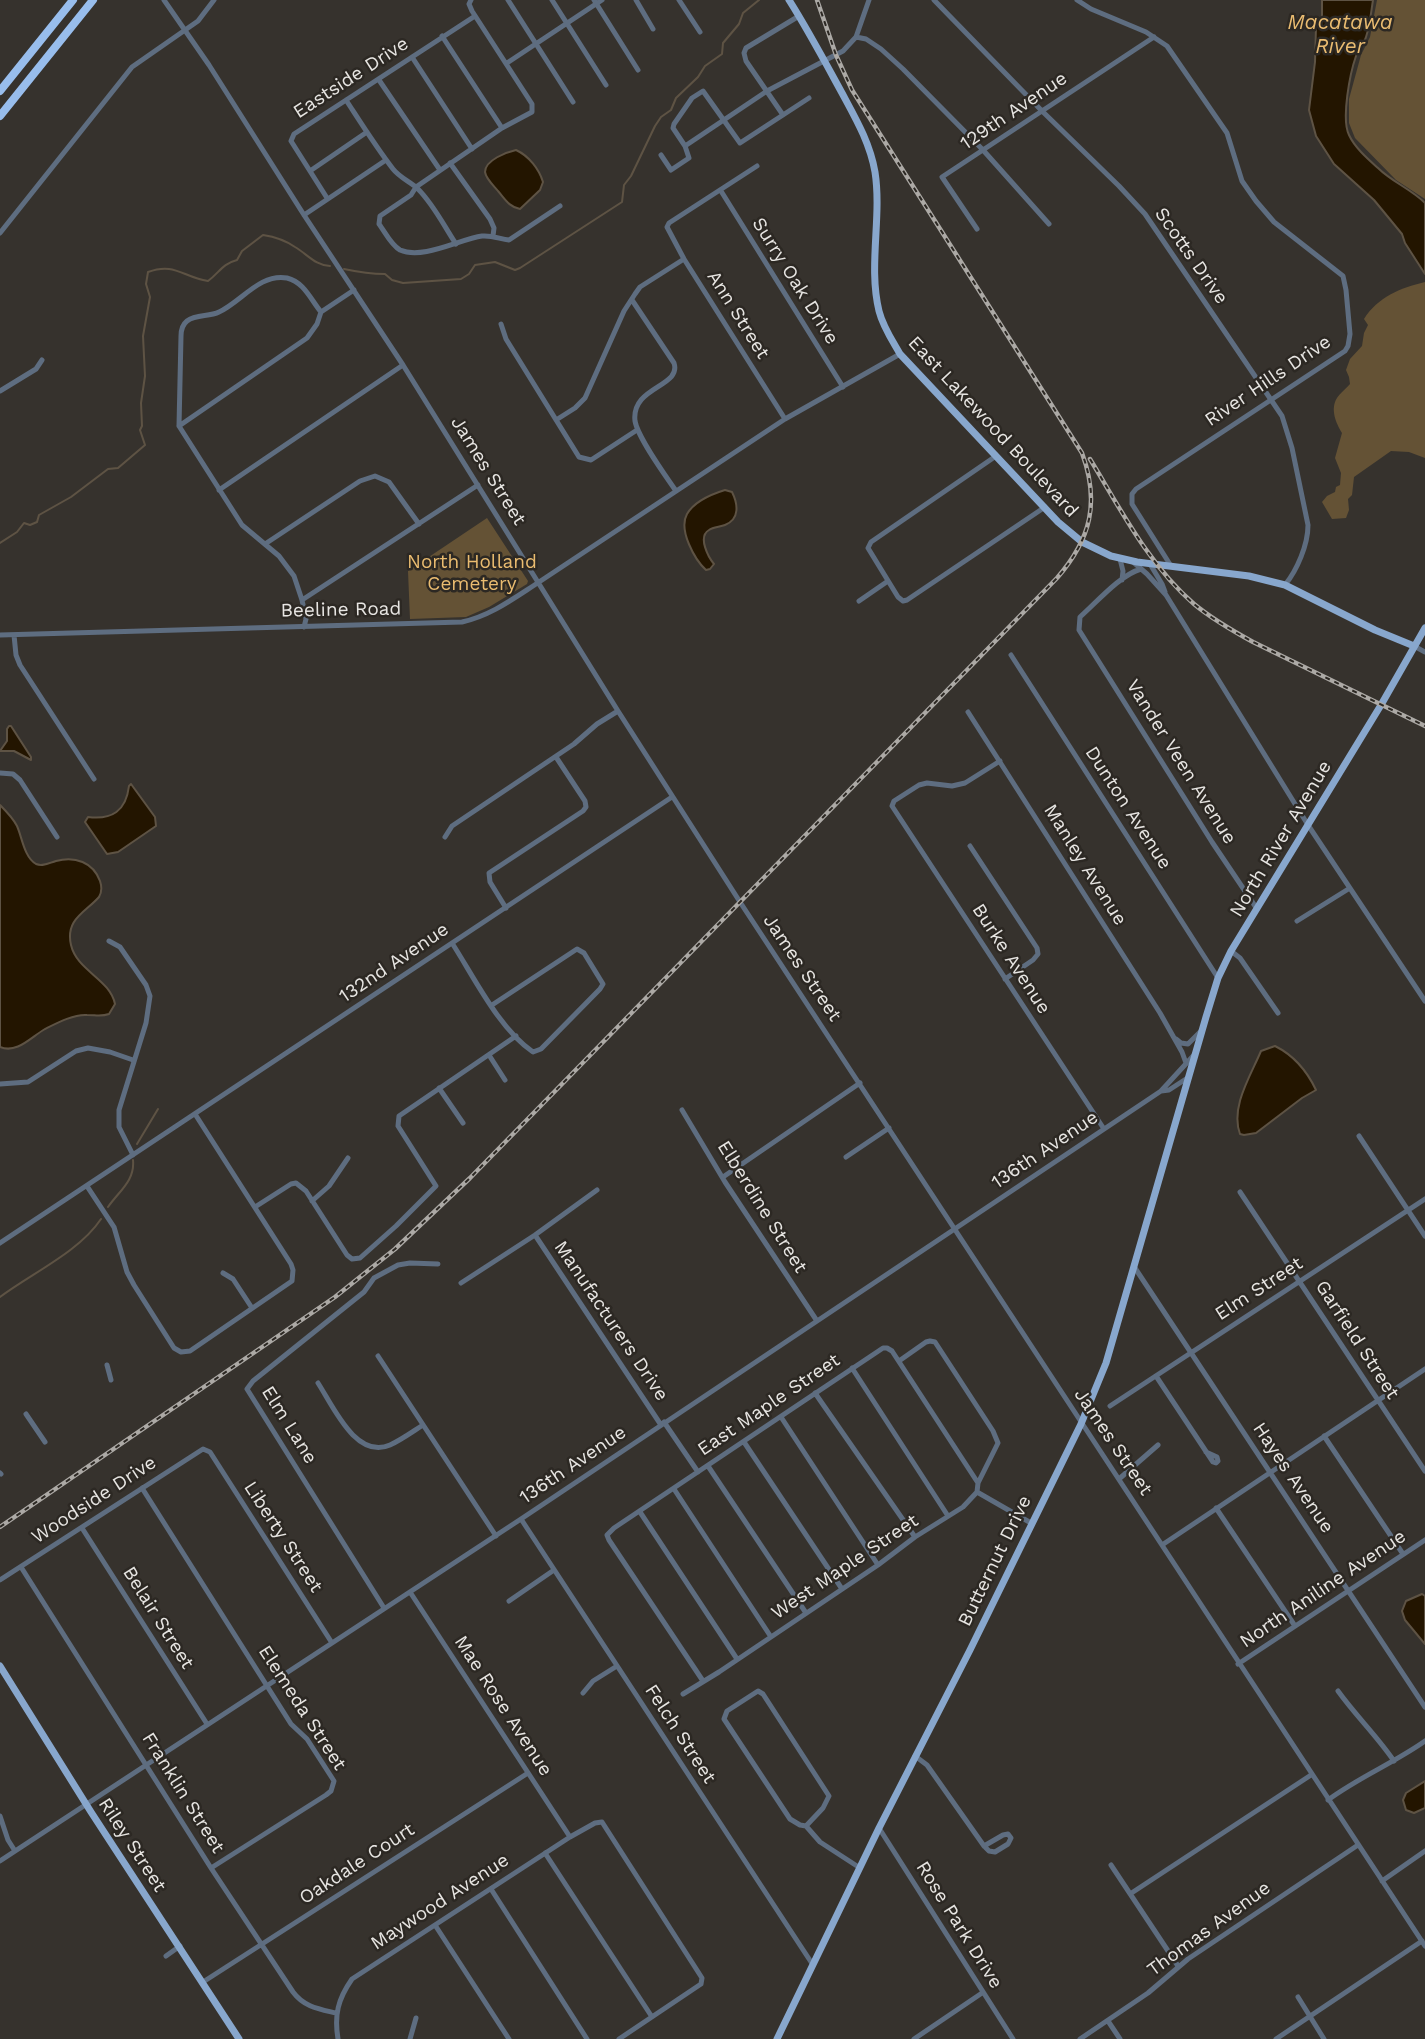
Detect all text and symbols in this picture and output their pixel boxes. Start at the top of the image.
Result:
water label: Macatawa River [1287,10,1393,60]
street label: Eastside Drive [289,32,413,124]
street label: 129th Avenue [956,67,1072,155]
street label: Scotts Drive [1149,203,1233,309]
street label: Surry Oak Drive [747,213,843,349]
street label: Ann Street [702,267,774,363]
street label: River Hills Drive [1201,330,1335,432]
street label: East Lakewood Boulevard [903,332,1083,522]
street label: James Street [445,412,531,530]
park label: North Holland Cemetery [407,551,537,595]
street label: Beeline Road [280,598,402,622]
street label: Vander Veen Avenue [1121,676,1241,848]
street label: Dunton Avenue [1080,742,1176,874]
street label: North River Avenue [1225,757,1337,921]
street label: Manley Avenue [1039,800,1131,930]
street label: Burke Avenue [967,900,1055,1018]
street label: James Street [758,910,846,1026]
street label: 132nd Avenue [335,918,453,1008]
street label: 136th Avenue [987,1106,1103,1194]
street label: Elberdine Street [712,1137,812,1277]
street label: Manufacturers Drive [549,1237,673,1405]
street label: Elm Street [1211,1252,1307,1326]
street label: Garfield Street [1310,1276,1404,1404]
street label: East Maple Street [694,1349,844,1461]
street label: Elm Lane [256,1382,322,1468]
street label: James Street [1069,1384,1157,1500]
street label: Hayes Avenue [1248,1418,1338,1538]
street label: 136th Avenue [515,1421,631,1509]
street label: Woodside Drive [27,1451,161,1549]
street label: Liberty Street [239,1477,327,1597]
street label: Butternut Drive [953,1492,1037,1630]
street label: West Maple Street [767,1509,923,1625]
street label: North Aniline Avenue [1236,1525,1410,1653]
street label: Belair Street [117,1563,199,1673]
street label: Mae Rose Avenue [449,1632,557,1780]
street label: Elemeda Street [253,1641,351,1775]
street label: Felch Street [640,1680,720,1788]
street label: Franklin Street [137,1728,229,1858]
street label: Riley Street [93,1794,171,1896]
street label: Oakdale Court [295,1818,419,1910]
street label: Maywood Avenue [367,1849,513,1955]
street label: Rose Park Drive [911,1857,1007,1993]
street label: Thomas Avenue [1143,1877,1275,1981]

